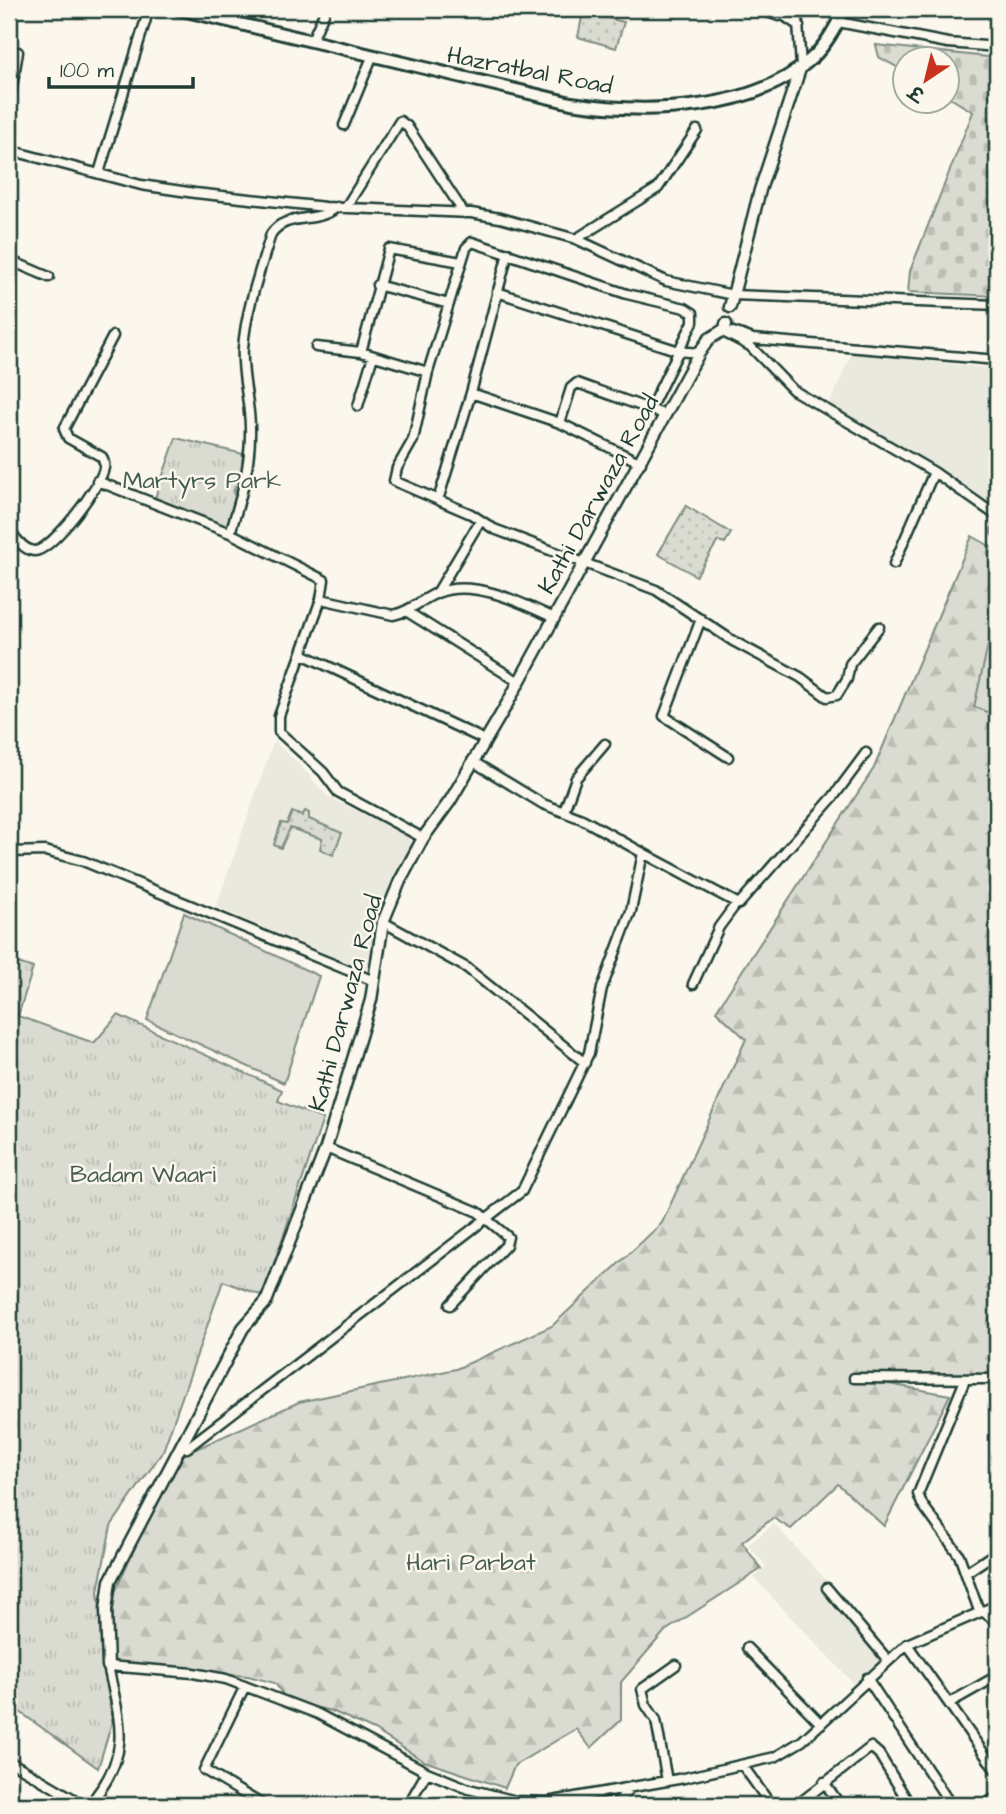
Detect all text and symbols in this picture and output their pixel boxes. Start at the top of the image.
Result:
street label: Hazratbal Road [444,38,616,104]
scale bar [49,46,192,90]
north arrow [890,46,960,116]
text: 100 m [60,56,115,85]
text: उ [902,77,932,109]
street label: Kathi Darwaza Road [530,389,668,600]
park label: Martyrs Park [123,464,282,499]
street label: Kathi Darwaza Road [301,891,391,1115]
park label: Badam Waari [70,1158,216,1192]
park label: Hari Parbat [406,1546,536,1580]

